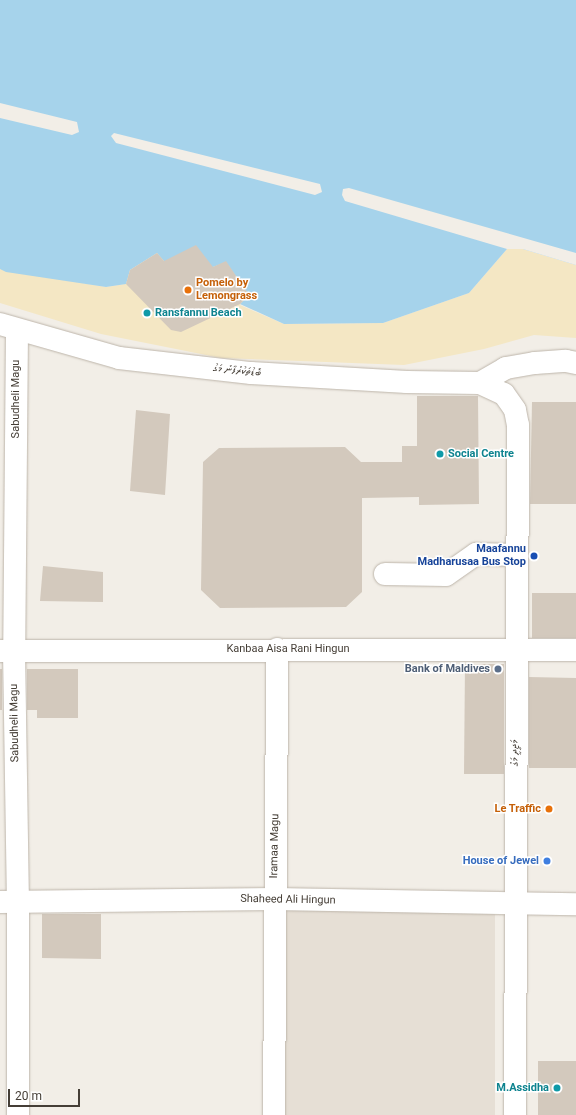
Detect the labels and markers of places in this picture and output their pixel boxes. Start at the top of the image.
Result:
place label: Pomelo by Lemongrass [196,277,257,303]
marker: Pomelo by Lemongrass [183,285,193,295]
place label: Ransfannu Beach [155,306,242,320]
marker: Ransfannu Beach [142,308,152,318]
place label: Social Centre [448,447,514,461]
marker: Social Centre [435,449,445,459]
place label: Maafannu Madharusaa Bus Stop [418,543,526,569]
marker: Maafannu Madharusaa Bus Stop [529,551,539,561]
place label: Bank of Maldives [405,662,490,676]
marker: Bank of Maldives [493,664,503,674]
place label: Le Traffic [494,802,541,816]
marker: Le Traffic [544,804,554,814]
place label: House of Jewel [463,854,539,868]
marker: House of Jewel [542,856,552,866]
place label: M.Assidha [496,1081,549,1095]
marker: M.Assidha [552,1083,562,1093]

